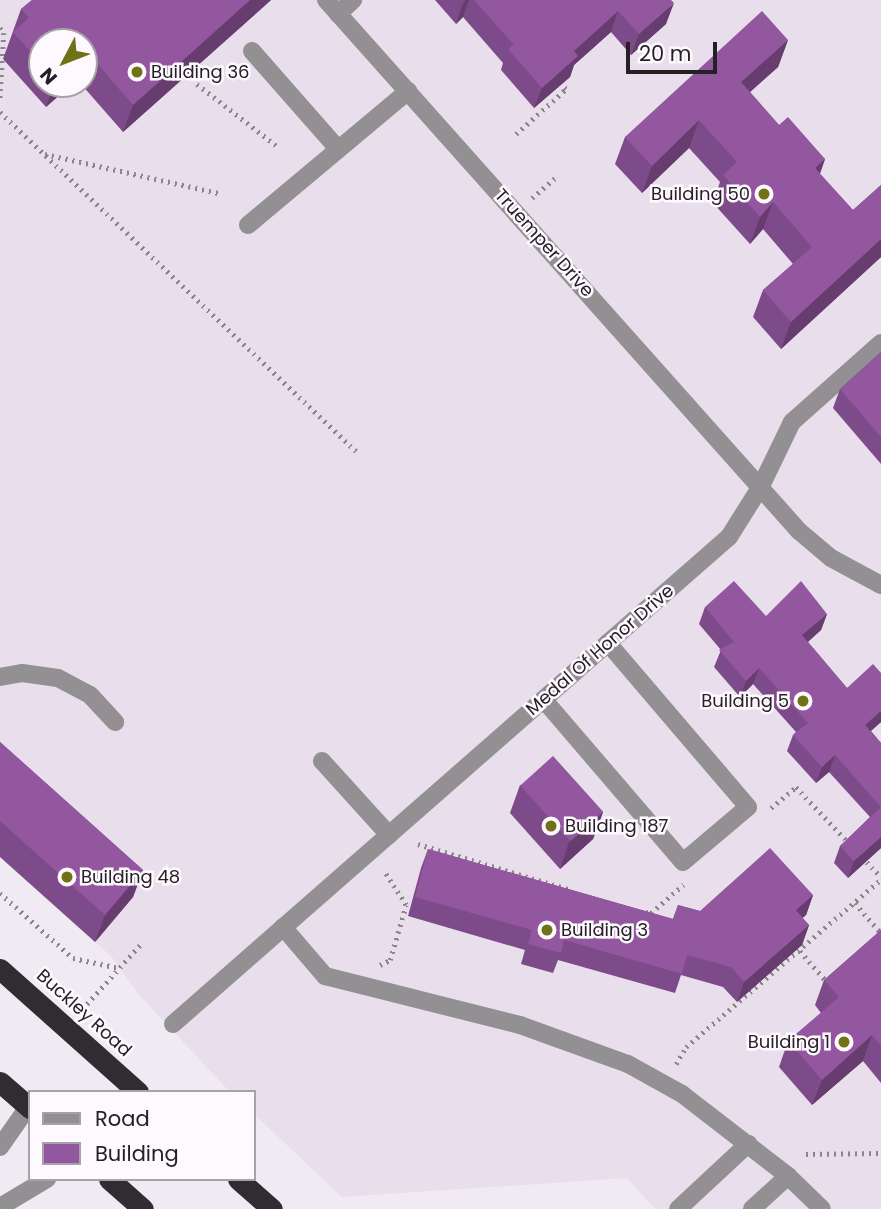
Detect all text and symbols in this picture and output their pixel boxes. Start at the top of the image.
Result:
north arrow [28,28,98,98]
scale bar [629,28,720,72]
text: 20 m [639,39,692,68]
place label: Building 36 [151,61,250,83]
text: N [34,62,63,90]
marker: Building 36 [129,64,145,80]
place label: Building 50 [651,183,750,205]
street label: Truemper Drive [490,185,598,301]
marker: Building 50 [756,186,772,202]
street label: Medal Of Honor Drive [522,580,678,720]
place label: Building 5 [701,690,789,712]
marker: Building 5 [795,693,811,709]
place label: Building 187 [565,815,668,837]
marker: Building 187 [543,818,559,834]
place label: Building 48 [81,866,180,888]
marker: Building 48 [59,869,75,885]
place label: Building 3 [561,919,648,941]
marker: Building 3 [539,922,555,938]
street label: Buckley Road [32,965,136,1061]
place label: Building 1 [748,1031,830,1053]
marker: Building 1 [836,1034,852,1050]
legend [28,1090,256,1181]
text: Road [95,1104,150,1133]
text: Building [95,1139,179,1168]

